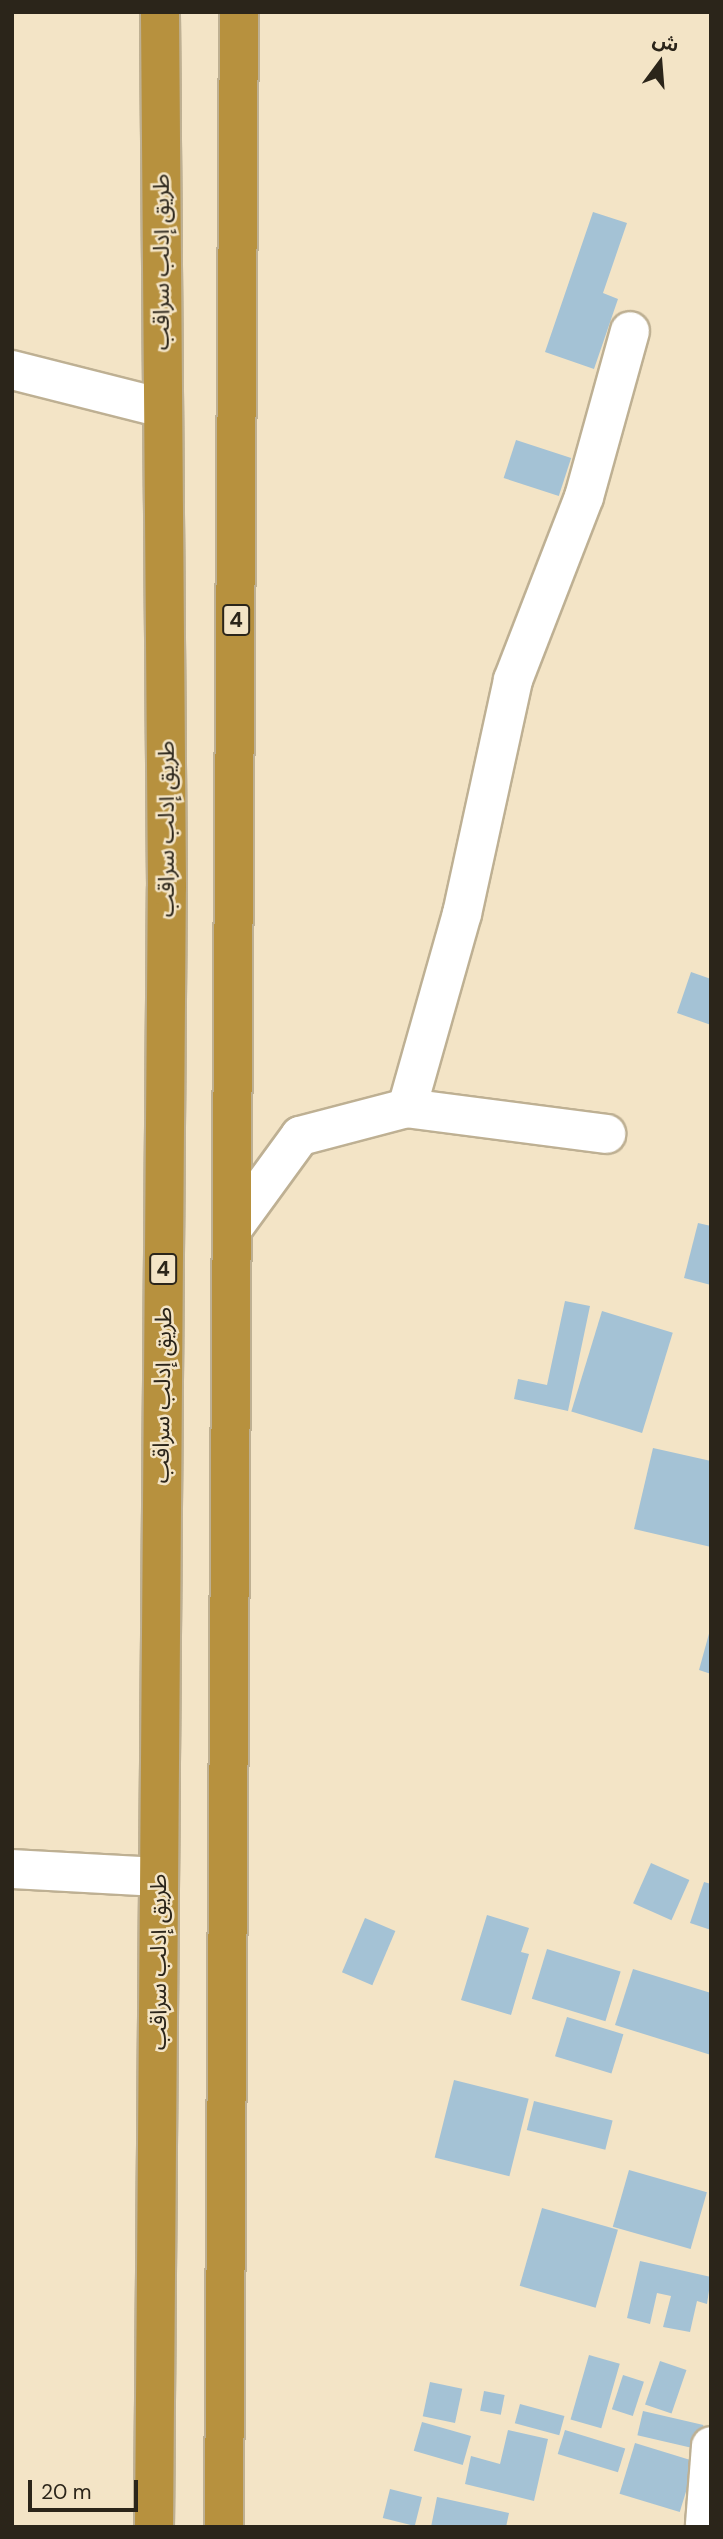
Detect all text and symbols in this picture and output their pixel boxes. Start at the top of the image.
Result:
text: ش [650,27,682,58]
north arrow [625,28,695,98]
street label: طريق إدلب سراقب [147,174,175,350]
road number: 4 [222,602,250,638]
street label: طريق إدلب سراقب [152,741,180,917]
road number: 4 [149,1252,177,1286]
street label: طريق إدلب سراقب [147,1306,177,1484]
street label: طريق إدلب سراقب [144,1874,172,2050]
scale bar [32,2466,142,2510]
text: 20 m [41,2478,92,2506]

